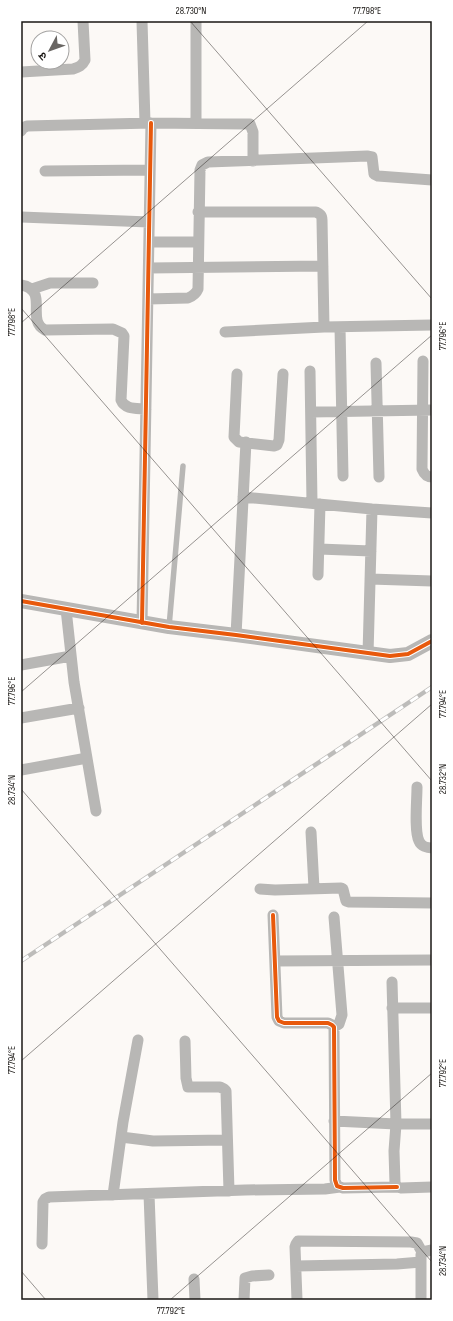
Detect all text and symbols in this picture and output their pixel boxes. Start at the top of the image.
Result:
text: 28.730°N [176,5,206,17]
text: 77.798°E [353,5,381,17]
north arrow [30,30,70,70]
text: उ [35,49,50,63]
text: 77.798°E [6,308,18,336]
text: 77.796°E [437,322,449,350]
text: 77.796°E [6,677,18,705]
text: 77.794°E [437,690,449,718]
text: 28.732°N [437,764,449,794]
text: 28.734°N [6,775,18,805]
text: 77.794°E [6,1046,18,1074]
text: 77.792°E [437,1059,449,1087]
text: 28.734°N [437,1246,449,1276]
text: 77.792°E [157,1305,185,1317]

